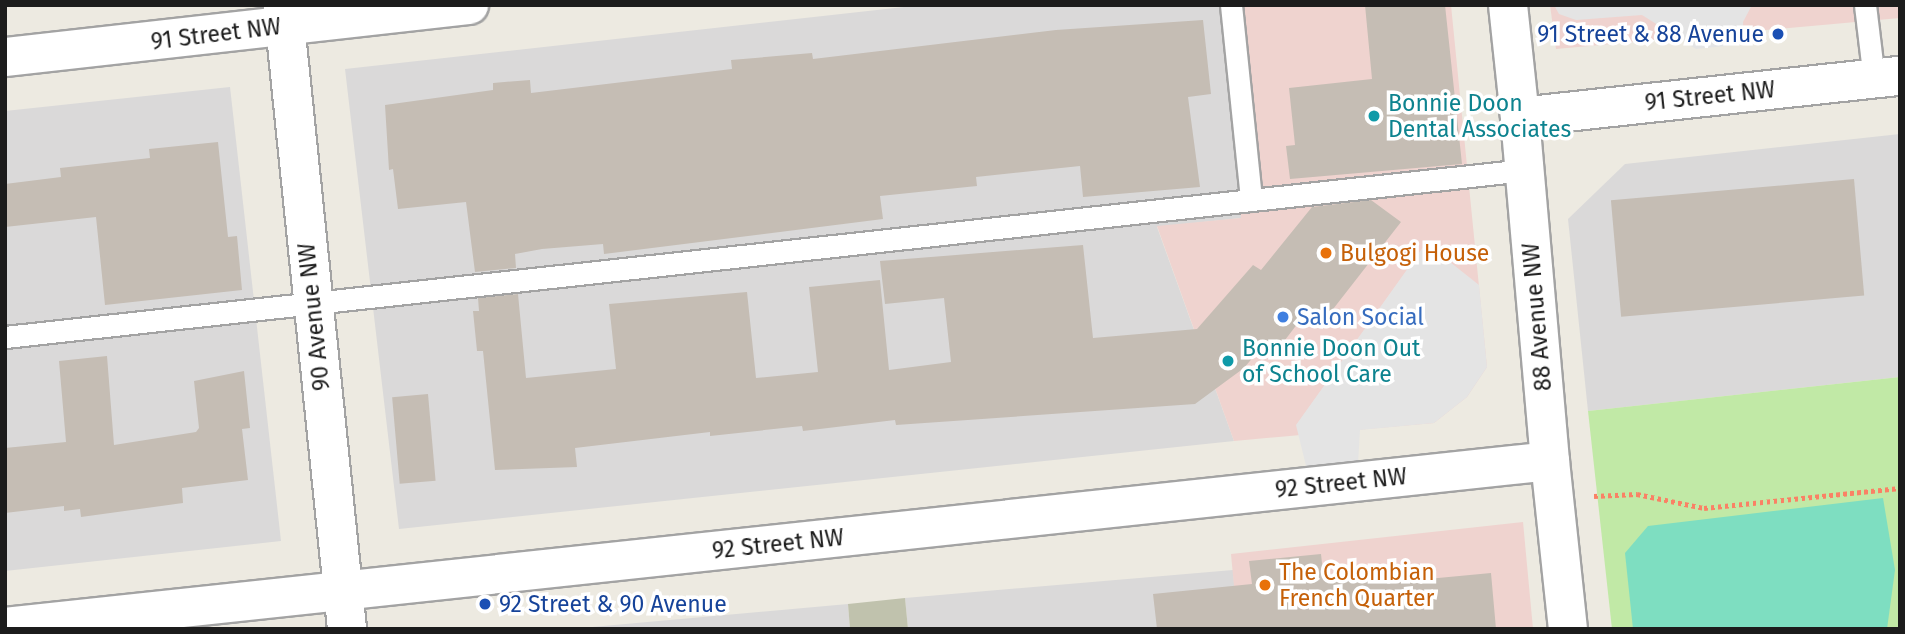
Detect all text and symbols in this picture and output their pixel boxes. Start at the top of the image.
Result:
street label: 91 Street NW [149,12,283,56]
place label: 91 Street & 88 Avenue [1537,20,1764,48]
marker: 91 Street & 88 Avenue [1770,26,1786,42]
street label: 91 Street NW [1643,75,1777,117]
place label: Bonnie Doon Dental Associates [1388,89,1571,143]
marker: Bonnie Doon Dental Associates [1366,108,1382,124]
place label: Bulgogi House [1340,239,1489,267]
street label: 90 Avenue NW [293,242,335,392]
street label: 88 Avenue NW [1517,242,1557,392]
marker: Bulgogi House [1318,245,1334,261]
place label: Salon Social [1297,303,1424,331]
marker: Salon Social [1275,309,1291,325]
place label: Bonnie Doon Out of School Care [1242,334,1420,388]
marker: Bonnie Doon Out of School Care [1220,353,1236,369]
street label: 92 Street NW [1274,462,1408,504]
street label: 92 Street NW [711,523,845,565]
place label: The Colombian French Quarter [1279,558,1435,612]
marker: The Colombian French Quarter [1257,577,1273,593]
place label: 92 Street & 90 Avenue [499,590,727,618]
marker: 92 Street & 90 Avenue [477,596,493,612]

